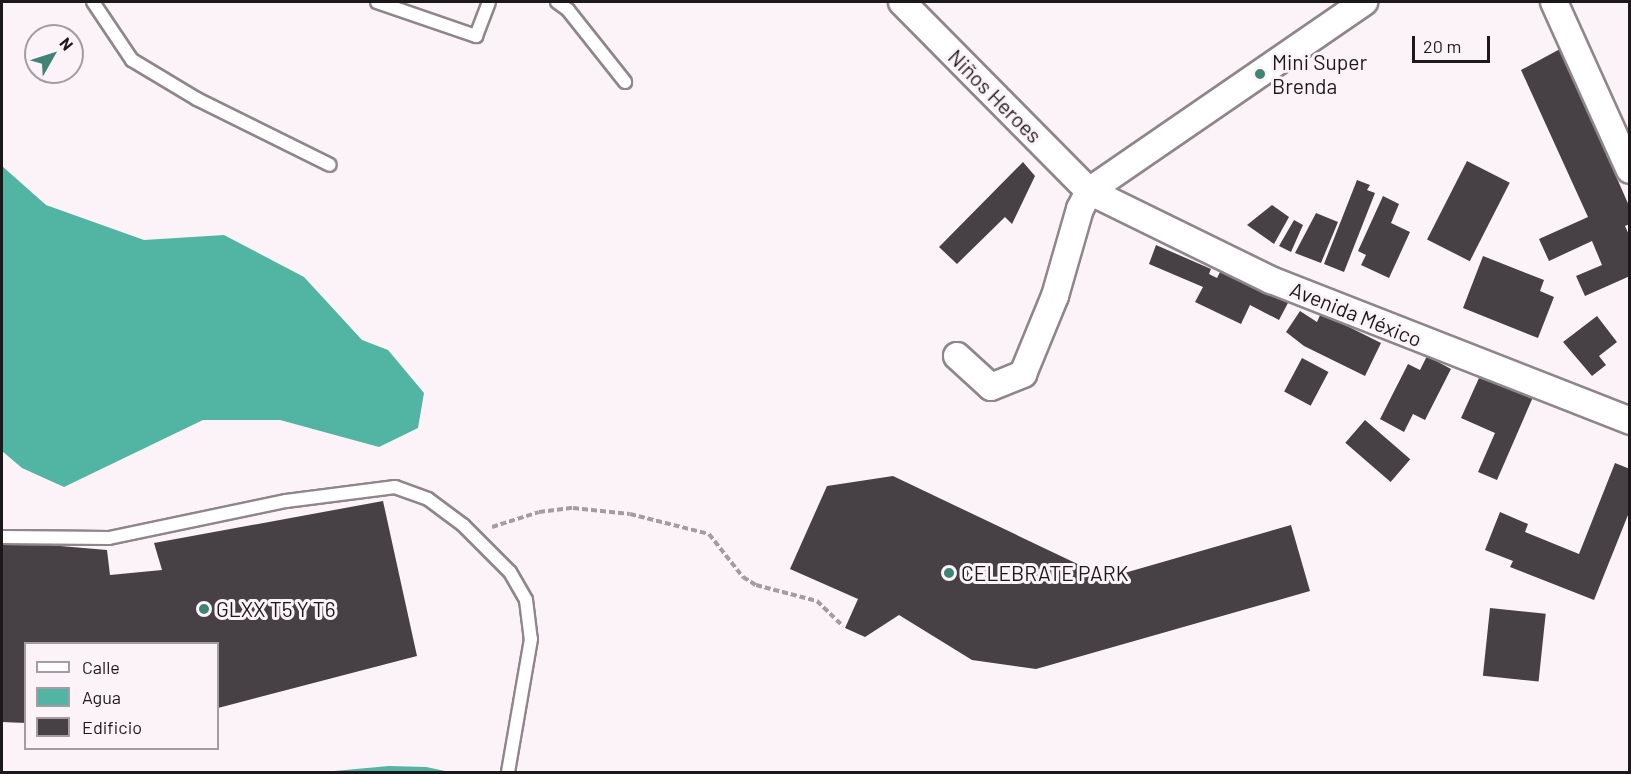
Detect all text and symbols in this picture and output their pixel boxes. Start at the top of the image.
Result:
north arrow [24,24,84,84]
scale bar [1415,24,1493,62]
text: N [56,33,78,54]
text: 20 m [1423,35,1461,57]
street label: Niños Heroes [943,44,1047,148]
place label: Mini Super Brenda [1272,49,1367,99]
marker: Mini Super Brenda [1253,67,1267,81]
street label: Avenida México [1287,276,1425,352]
place label: CELEBRATE PARK [961,560,1128,586]
marker: CELEBRATE PARK [942,566,956,580]
place label: GLXX T5 Y T6 [216,596,336,622]
marker: GLXX T5 Y T6 [197,602,211,616]
legend [24,642,219,750]
text: Calle [82,656,120,678]
text: Agua [82,686,121,708]
text: Edificio [82,716,142,738]

